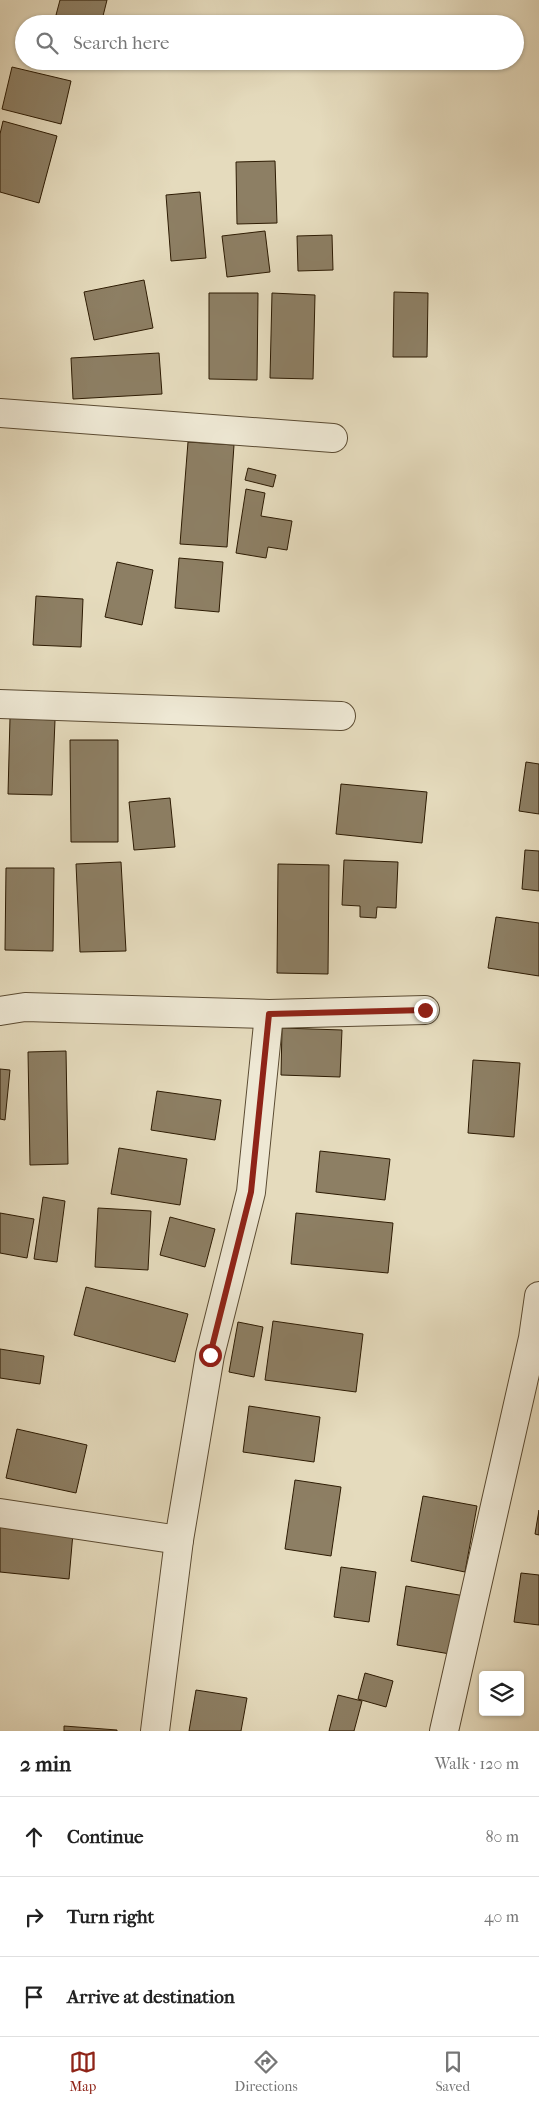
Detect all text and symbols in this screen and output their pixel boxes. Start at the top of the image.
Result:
search box [15,15,524,70]
icon: search [33,29,61,57]
text: Search here [73,32,169,54]
route end [414,999,437,1022]
route start [199,1344,222,1367]
map controls [479,1671,524,1716]
button: layers [479,1671,524,1716]
text: 2 min [20,1752,71,1776]
text: Walk · 120 m [435,1754,519,1773]
icon: ahead [20,1823,48,1851]
text: Continue [67,1826,143,1848]
text: 80 m [485,1827,519,1846]
icon: right [20,1903,48,1931]
text: Turn right [67,1906,154,1928]
text: 40 m [484,1907,519,1926]
icon: arrive [20,1983,48,2011]
text: Arrive at destination [67,1986,235,2008]
tab: Map [69,2048,97,2095]
tab: Directions [235,2048,298,2095]
tab: Saved [435,2048,470,2095]

